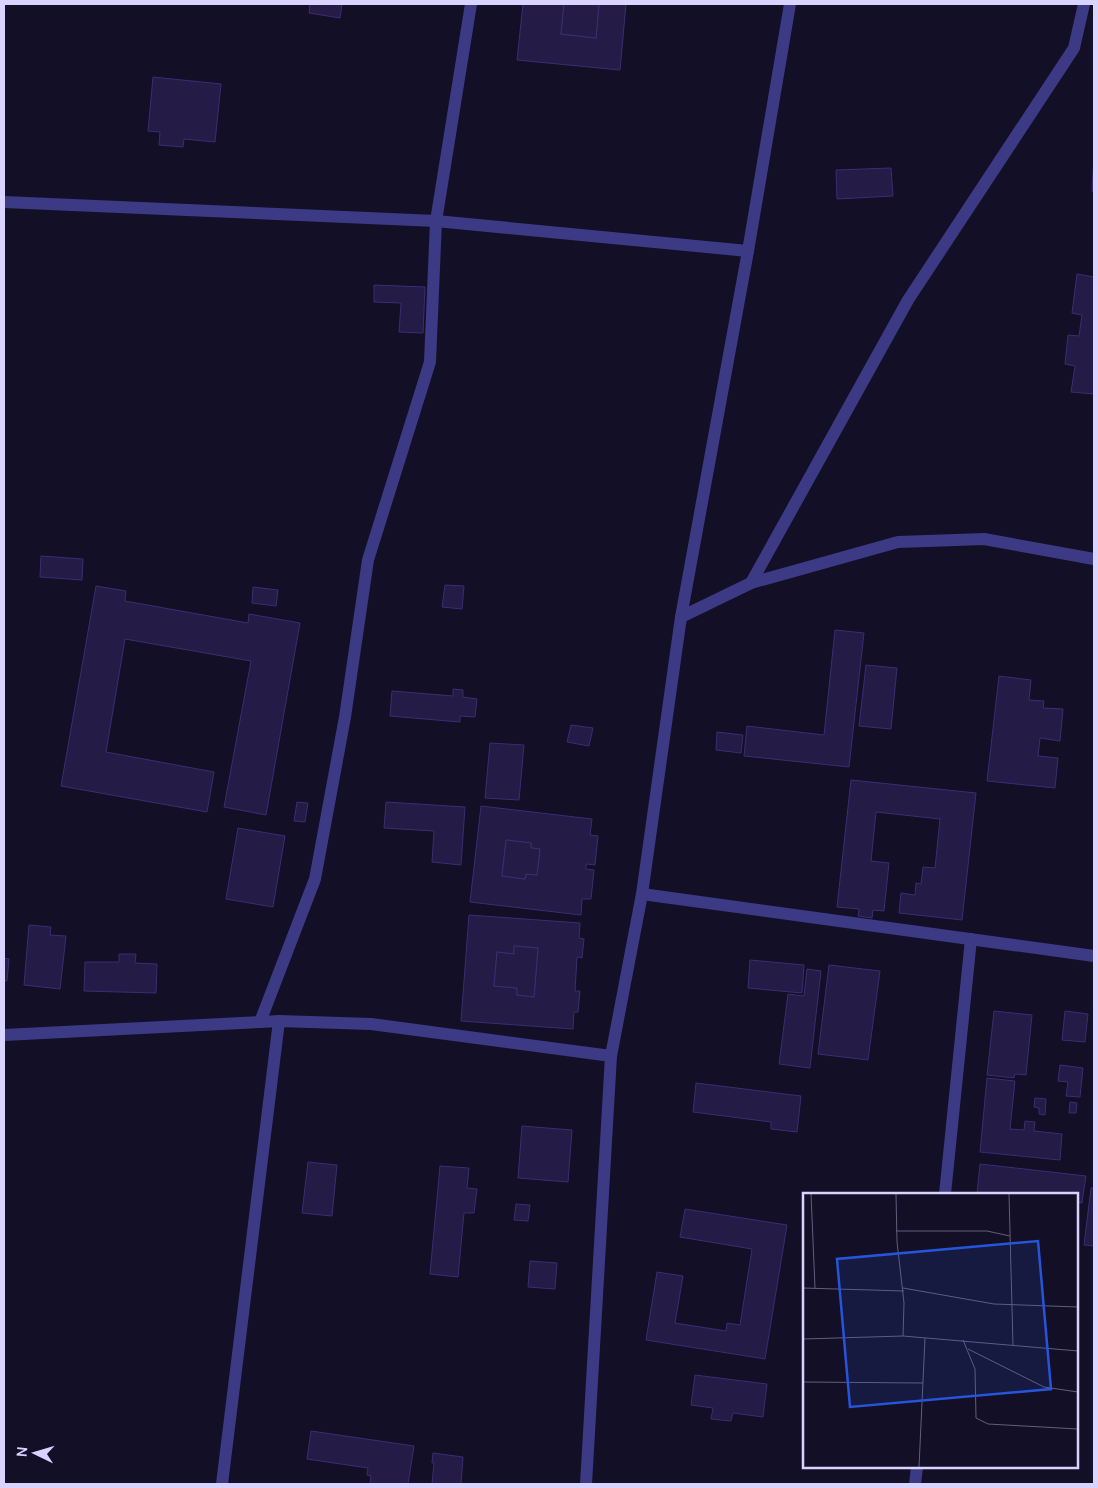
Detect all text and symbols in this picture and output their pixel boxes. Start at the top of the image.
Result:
inset map [803,1193,1078,1468]
north arrow [10,1428,60,1478]
text: N [12,1446,31,1458]

